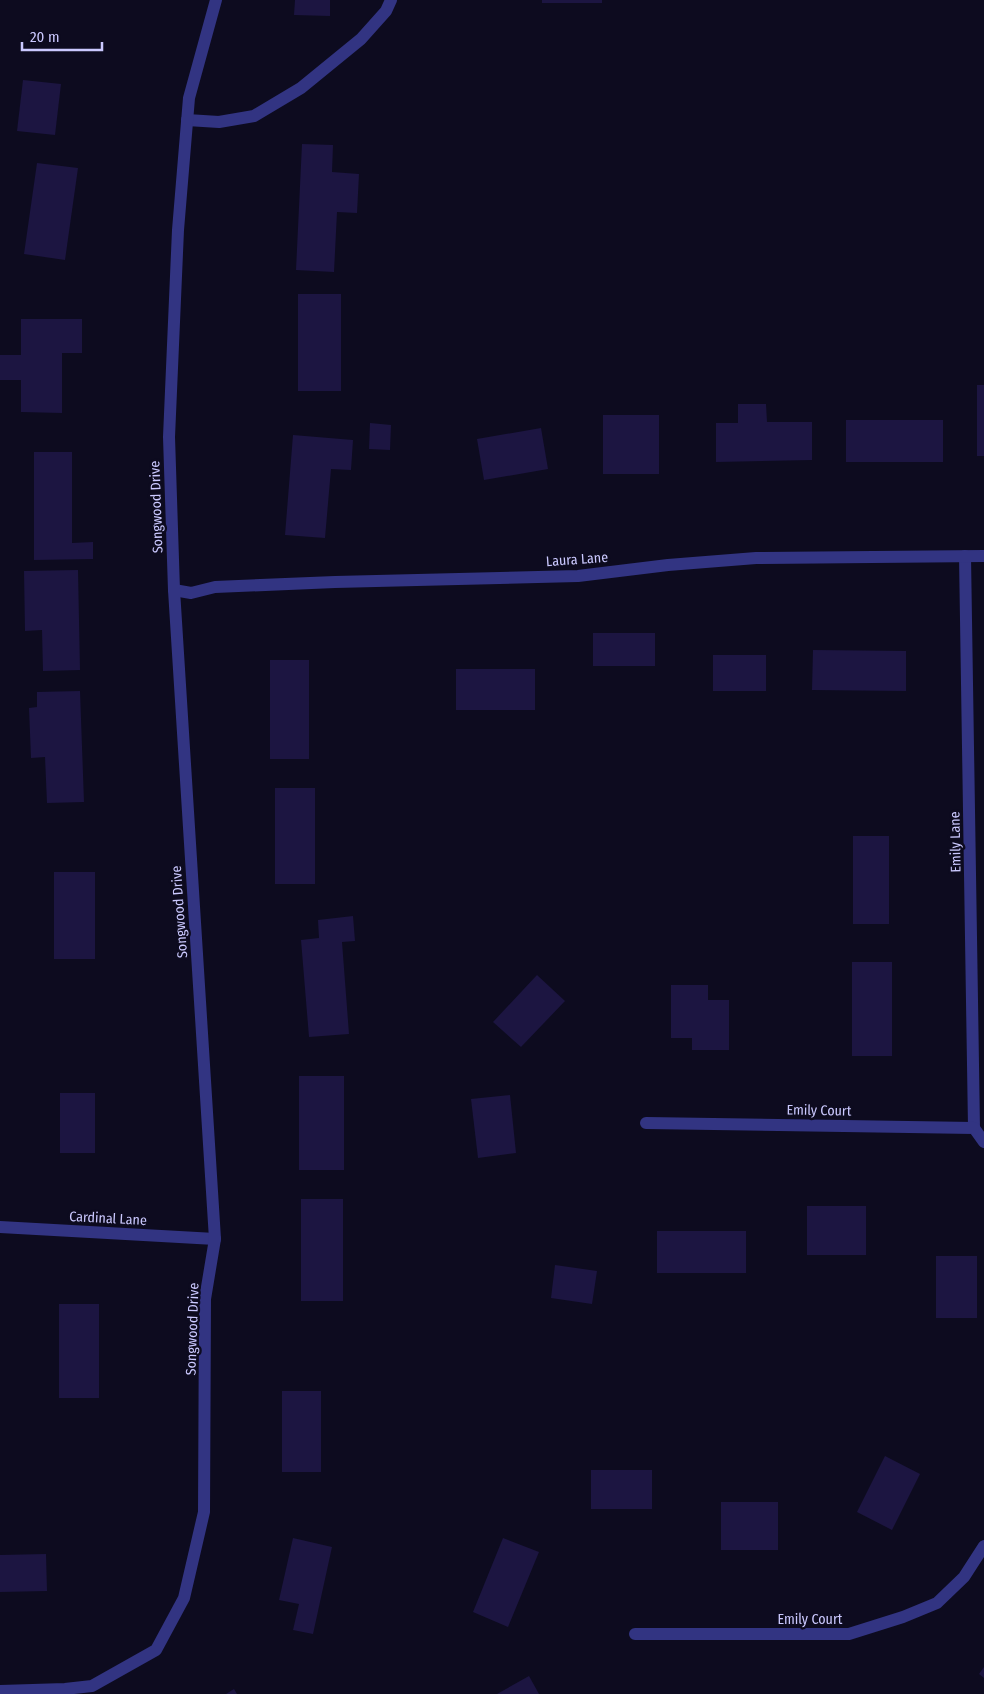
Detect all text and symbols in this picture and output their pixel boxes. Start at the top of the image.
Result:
scale bar [22,20,102,52]
text: 20 m [30,28,60,46]
street label: Songwood Drive [146,460,167,554]
street label: Laura Lane [545,549,609,570]
street label: Emily Lane [946,811,965,873]
street label: Songwood Drive [168,865,191,959]
street label: Emily Court [786,1101,852,1120]
street label: Cardinal Lane [69,1208,147,1229]
street label: Songwood Drive [182,1282,203,1376]
street label: Emily Court [778,1611,843,1628]

